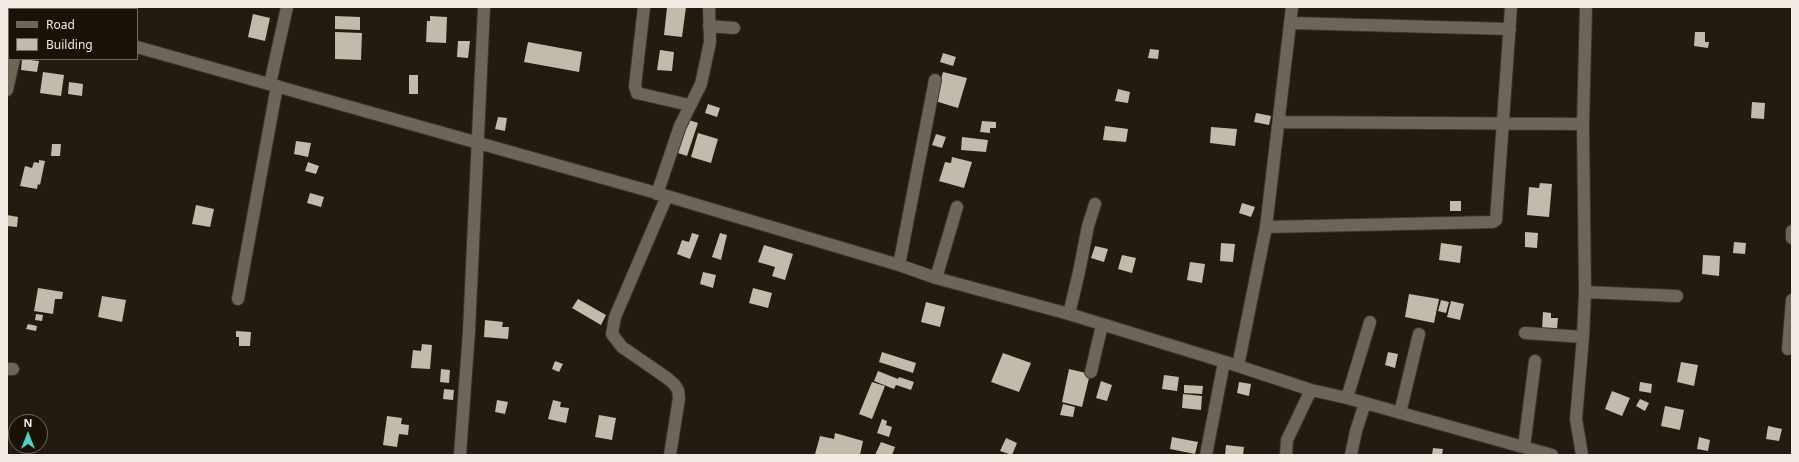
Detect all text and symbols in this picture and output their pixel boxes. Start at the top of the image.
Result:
legend [8,8,138,60]
text: Road [46,16,75,33]
text: Building [46,36,93,53]
north arrow [8,414,48,454]
text: N [24,415,32,430]

